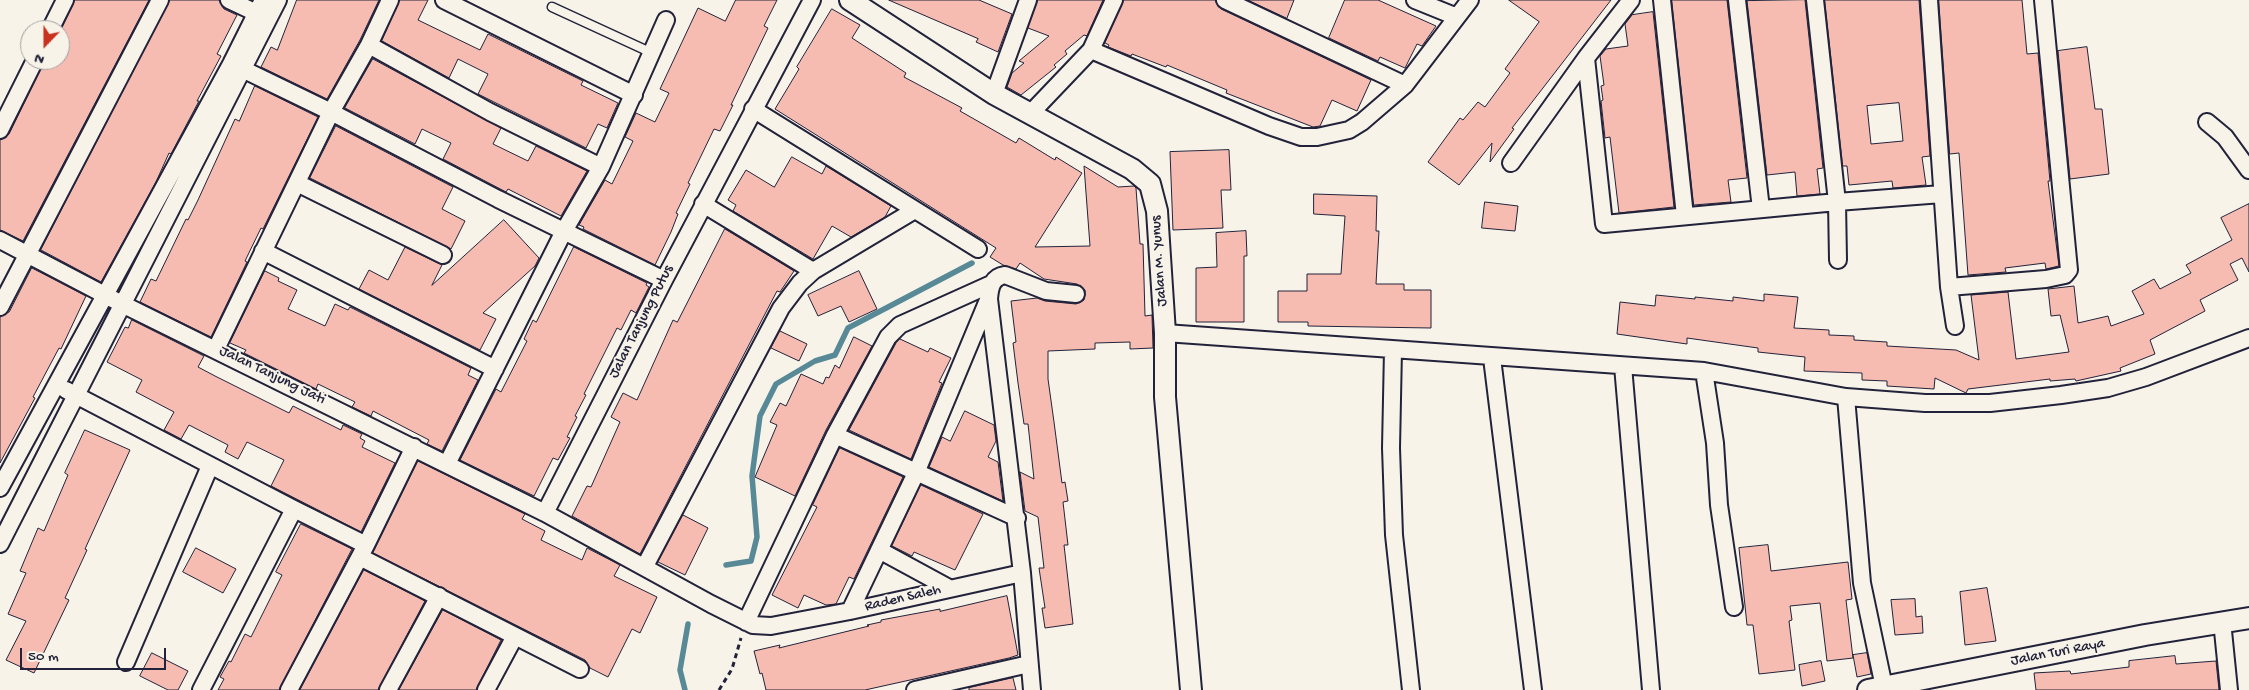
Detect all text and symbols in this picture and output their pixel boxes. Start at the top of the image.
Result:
north arrow [20,20,70,70]
text: N [32,49,47,68]
street label: Jalan M. Yunus [1148,215,1172,307]
street label: Jalan Tanjung Putus [606,262,678,382]
street label: Jalan Tanjung Jati [216,342,328,410]
street label: Raden Saleh [863,581,943,617]
street label: Jalan Turi Raya [2009,635,2107,671]
scale bar [22,638,169,670]
text: 50 m [28,648,59,666]

